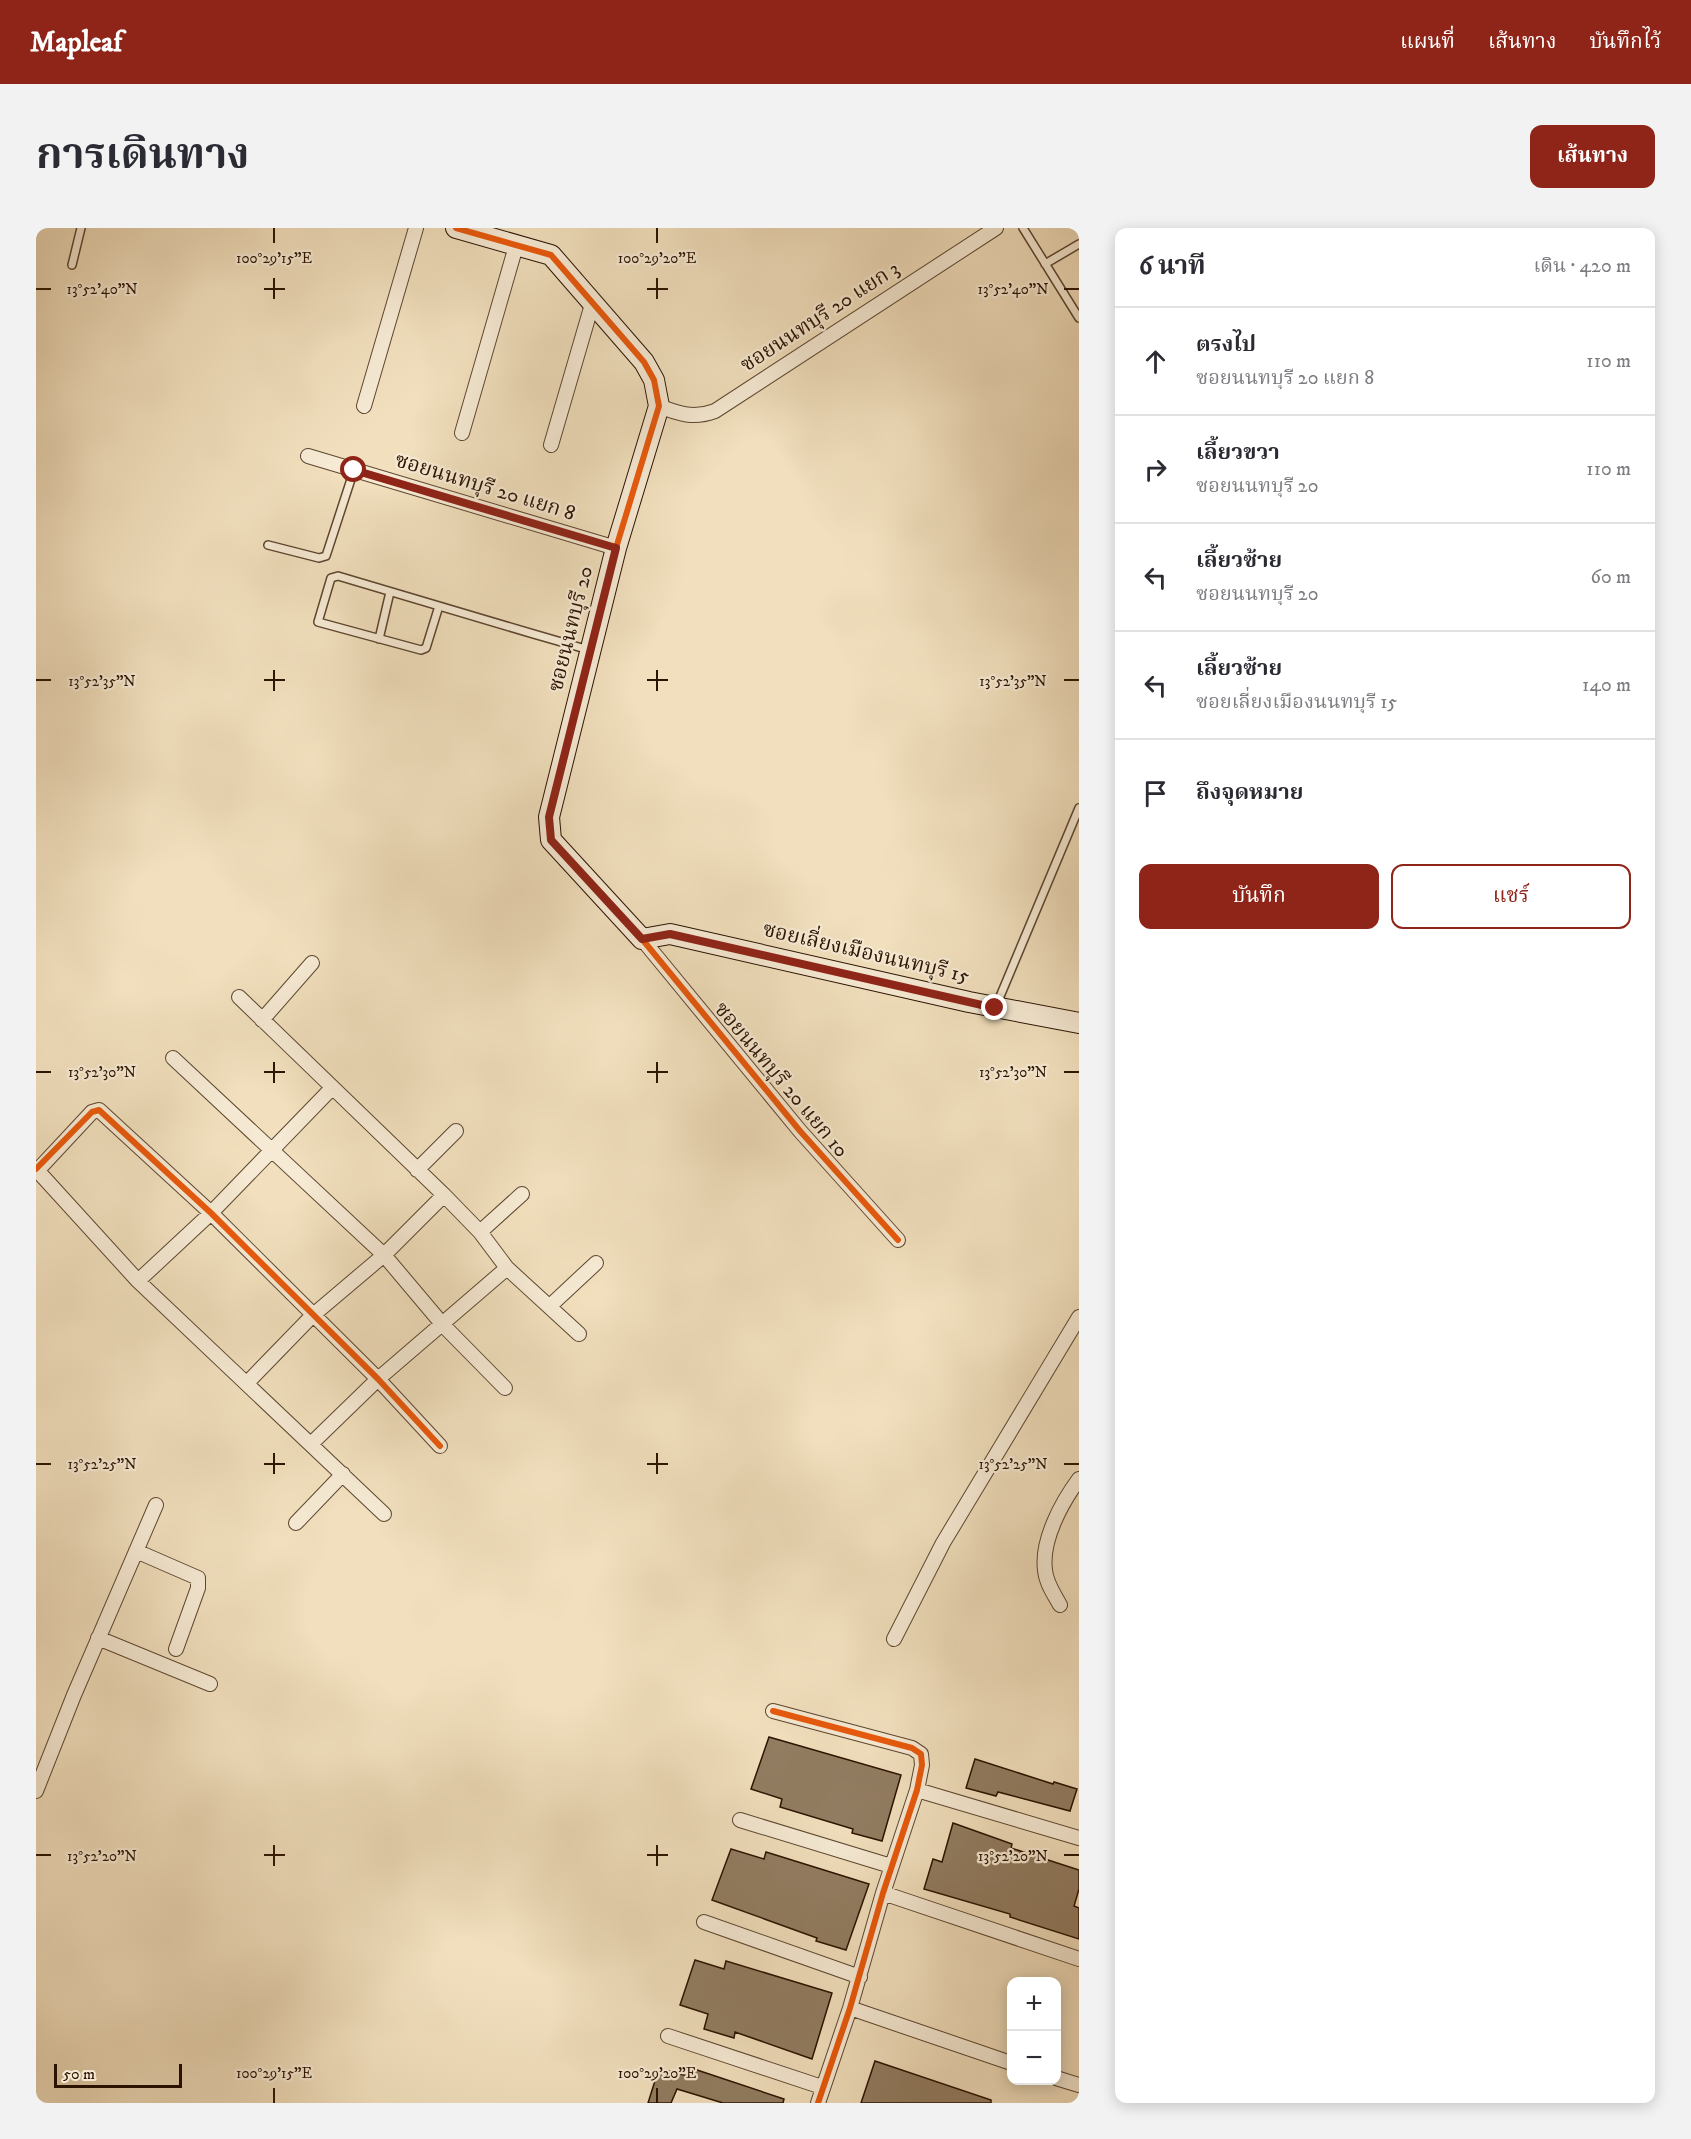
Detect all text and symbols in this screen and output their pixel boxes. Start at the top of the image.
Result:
text: Mapleaf [30,25,122,60]
text: แผนที่ [1400,29,1455,55]
text: เส้นทาง [1488,29,1556,55]
text: บันทึกไว้ [1589,29,1661,55]
button: เส้นทาง [1530,125,1655,188]
text: การเดินทาง [36,130,249,182]
text: 100°29'15"E [236,249,312,268]
text: 100°29'20"E [618,249,697,268]
text: 6 นาที [1139,250,1206,283]
text: เดิน · 420 m [1533,254,1631,279]
street label: ซอยนนทบุรี 20 แยก 3 [736,256,904,378]
text: 13°52'40"N [66,280,138,299]
text: 13°52'40"N [977,280,1049,299]
text: ตรงไป [1196,331,1256,358]
icon: ahead [1139,345,1172,378]
text: 110 m [1586,349,1631,374]
text: ซอยนนทบุรี 20 แยก 8 [1196,366,1374,391]
text: เลี้ยวขวา [1196,439,1280,466]
street label: ซอยนนทบุรี 20 แยก 8 [392,447,578,527]
icon: right [1139,453,1172,486]
route start [340,456,366,482]
text: 110 m [1586,457,1631,482]
text: ซอยนนทบุรี 20 [1196,474,1318,499]
text: เลี้ยวซ้าย [1196,547,1282,574]
icon: left [1139,561,1172,594]
street label: ซอยนนทบุรี 20 [543,563,599,695]
text: 60 m [1591,565,1631,590]
text: ซอยนนทบุรี 20 [1196,582,1318,607]
text: เลี้ยวซ้าย [1196,655,1282,682]
icon: left [1139,669,1172,702]
text: 13°52'35"N [68,672,136,691]
text: 13°52'35"N [979,672,1047,691]
text: 140 m [1582,673,1631,698]
text: ซอยเลี่ยงเมืองนนทบุรี 15 [1196,690,1397,715]
icon: arrive [1139,777,1172,810]
text: ถึงจุดหมาย [1196,779,1303,806]
button: บันทึก [1139,864,1379,929]
button: แชร์ [1391,864,1631,929]
street label: ซอยเลี่ยงเมืองนนทบุรี 15 [760,913,973,989]
route end [981,994,1007,1020]
street label: ซอยนนทบุรี 20 แยก 10 [708,997,854,1163]
text: 13°52'30"N [68,1063,136,1082]
text: 13°52'30"N [979,1063,1047,1082]
text: 13°52'25"N [67,1455,137,1474]
text: 13°52'25"N [978,1455,1048,1474]
text: 13°52'20"N [67,1847,137,1866]
text: 13°52'20"N [978,1847,1048,1866]
map controls [1007,1977,1061,2085]
button: + [1007,1977,1061,2031]
button: − [1007,2031,1061,2085]
scale bar [54,2061,182,2088]
text: 50 m [63,2064,95,2084]
text: 100°29'15"E [236,2064,312,2083]
text: 100°29'20"E [618,2064,697,2083]

